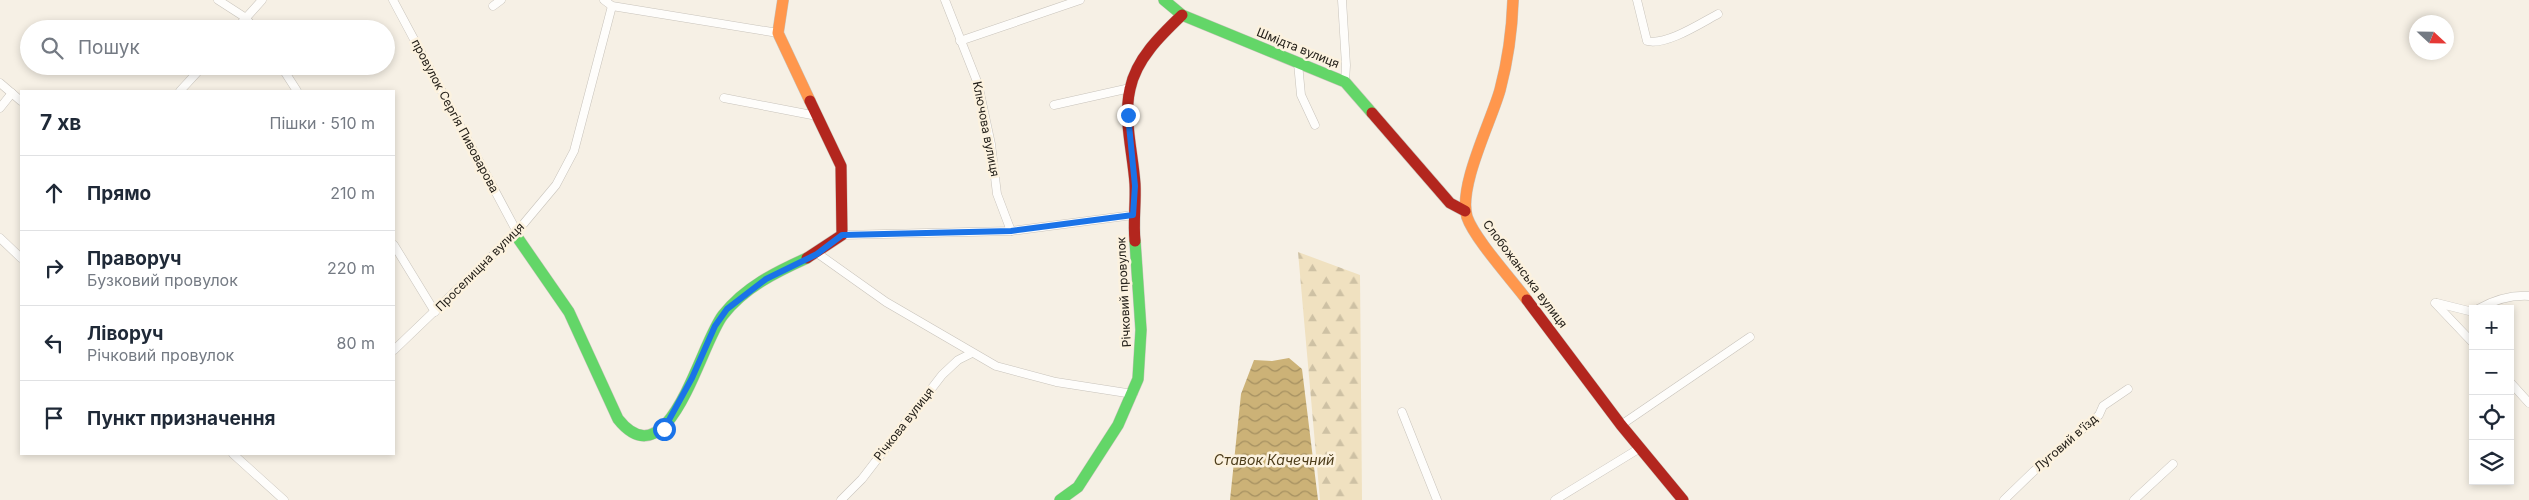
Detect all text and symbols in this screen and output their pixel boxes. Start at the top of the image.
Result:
north arrow [2409,15,2454,60]
search box [20,20,395,75]
street label: Шмідта вулиця [1255,24,1342,71]
icon: search [38,34,66,62]
text: Пошук [78,36,140,59]
street label: провулок Сергія Пивоварова [409,36,502,195]
street label: Ключова вулиця [970,80,1003,178]
route end [1117,104,1140,127]
text: 7 хв [40,110,81,135]
text: Пішки · 510 m [269,113,375,133]
icon: ahead [40,179,68,207]
text: Прямо [87,182,151,205]
text: 210 m [330,183,375,203]
street label: Слобожанська вулиця [1480,217,1571,331]
street label: Проселищна вулиця [432,219,527,314]
street label: Річковий провулок [1113,236,1134,348]
text: Праворуч [87,247,181,270]
icon: right [40,254,68,282]
text: 220 m [327,258,375,278]
text: Бузковий провулок [87,270,238,290]
map controls [2469,305,2514,485]
button: + [2469,305,2514,350]
text: Ліворуч [87,322,163,345]
icon: left [40,329,68,357]
text: 80 m [336,333,375,353]
text: Річковий провулок [87,345,234,365]
button: − [2469,350,2514,395]
street label: Річкова вулиця [870,384,937,463]
button: locate [2469,395,2514,440]
icon: arrive [40,404,68,432]
text: Пункт призначення [87,407,275,430]
street label: Луговий в'їзд [2031,411,2101,474]
route start [653,418,676,441]
button: layers [2469,440,2514,485]
water label: Ставок Качечний [1214,451,1334,468]

